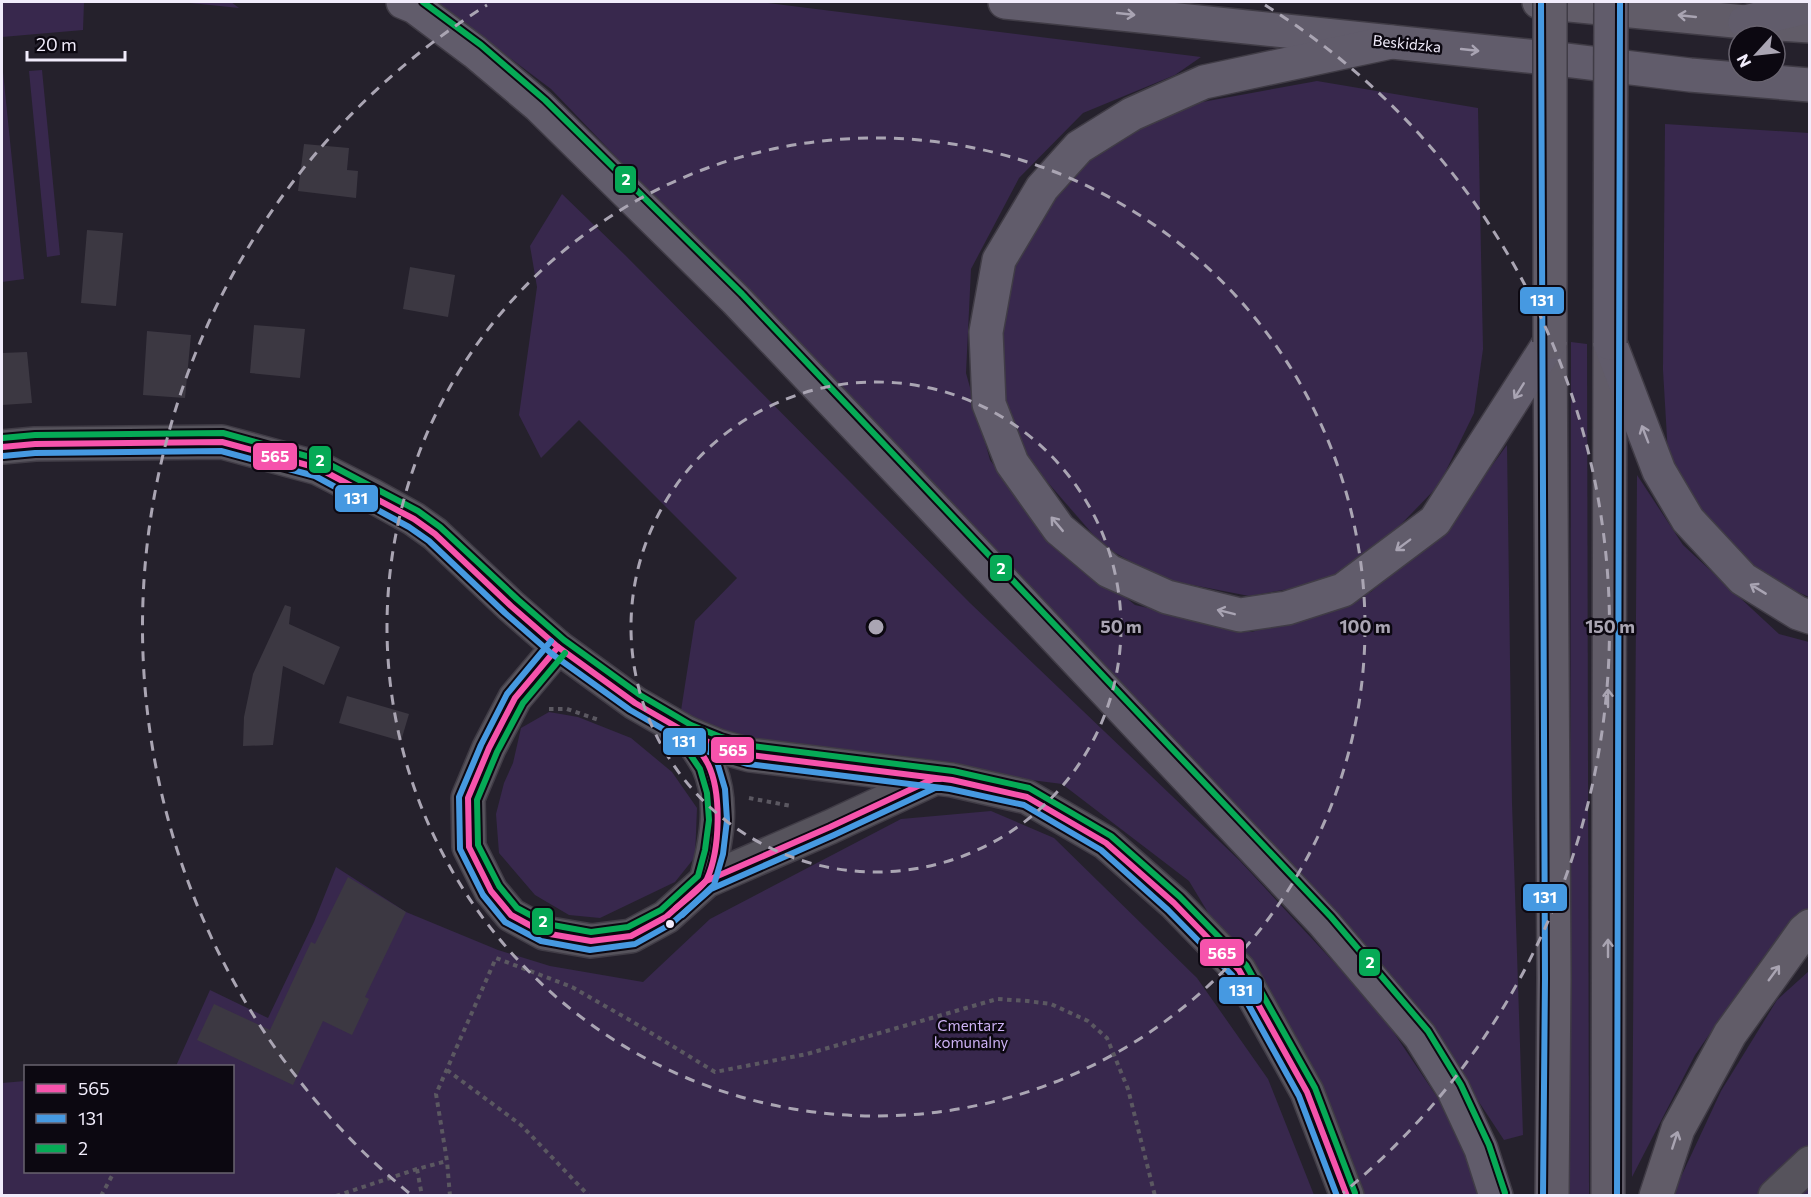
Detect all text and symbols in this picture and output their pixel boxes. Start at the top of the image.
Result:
one-way arrow [1115,9,1135,20]
one-way arrow [1678,10,1698,21]
scale bar [27,24,124,62]
north arrow [1727,24,1787,84]
street label: Beskidzka [1372,30,1442,56]
text: 20 m [36,33,77,55]
one-way arrow [1459,45,1479,56]
text: N [1732,51,1754,71]
line badge: 2 [614,165,637,194]
text: 2 [621,169,631,188]
line badge: 131 [1519,286,1565,315]
text: 131 [1530,290,1554,309]
one-way arrow [1513,382,1525,399]
one-way arrow [1639,426,1650,444]
line badge: 565 [252,442,298,471]
line badge: 2 [308,445,332,474]
text: 565 [261,446,289,465]
text: 2 [315,450,325,469]
line badge: 131 [334,484,379,513]
text: 131 [344,488,368,507]
one-way arrow [1050,516,1063,532]
one-way arrow [1395,539,1411,552]
line badge: 2 [989,554,1013,582]
text: 2 [996,558,1006,577]
one-way arrow [1750,582,1767,594]
one-way arrow [1217,606,1236,618]
text: 50 m [1100,615,1142,637]
text: 100 m [1339,615,1391,637]
text: 150 m [1585,615,1635,637]
centre of rings [866,617,886,637]
one-way arrow [1602,689,1614,709]
line badge: 131 [662,727,707,756]
text: 131 [672,731,696,750]
line badge: 565 [710,736,755,764]
text: 565 [719,740,747,759]
line badge: 131 [1522,883,1568,912]
text: 131 [1533,887,1557,906]
line badge: 2 [531,907,554,936]
text: 2 [538,911,548,930]
unlabelled marker [664,918,676,930]
line badge: 565 [1199,938,1245,967]
one-way arrow [1602,939,1614,959]
text: 565 [1208,943,1236,962]
line badge: 2 [1358,948,1381,977]
text: 2 [1365,952,1375,971]
one-way arrow [1768,965,1780,981]
line badge: 131 [1218,976,1263,1005]
text: 131 [1229,980,1253,999]
park label: Cmentarz komunalny [934,1016,1009,1051]
legend [24,1065,234,1173]
text: 565 [78,1077,110,1099]
text: 131 [78,1107,104,1129]
one-way arrow [1670,1131,1681,1150]
text: 2 [78,1137,88,1159]

